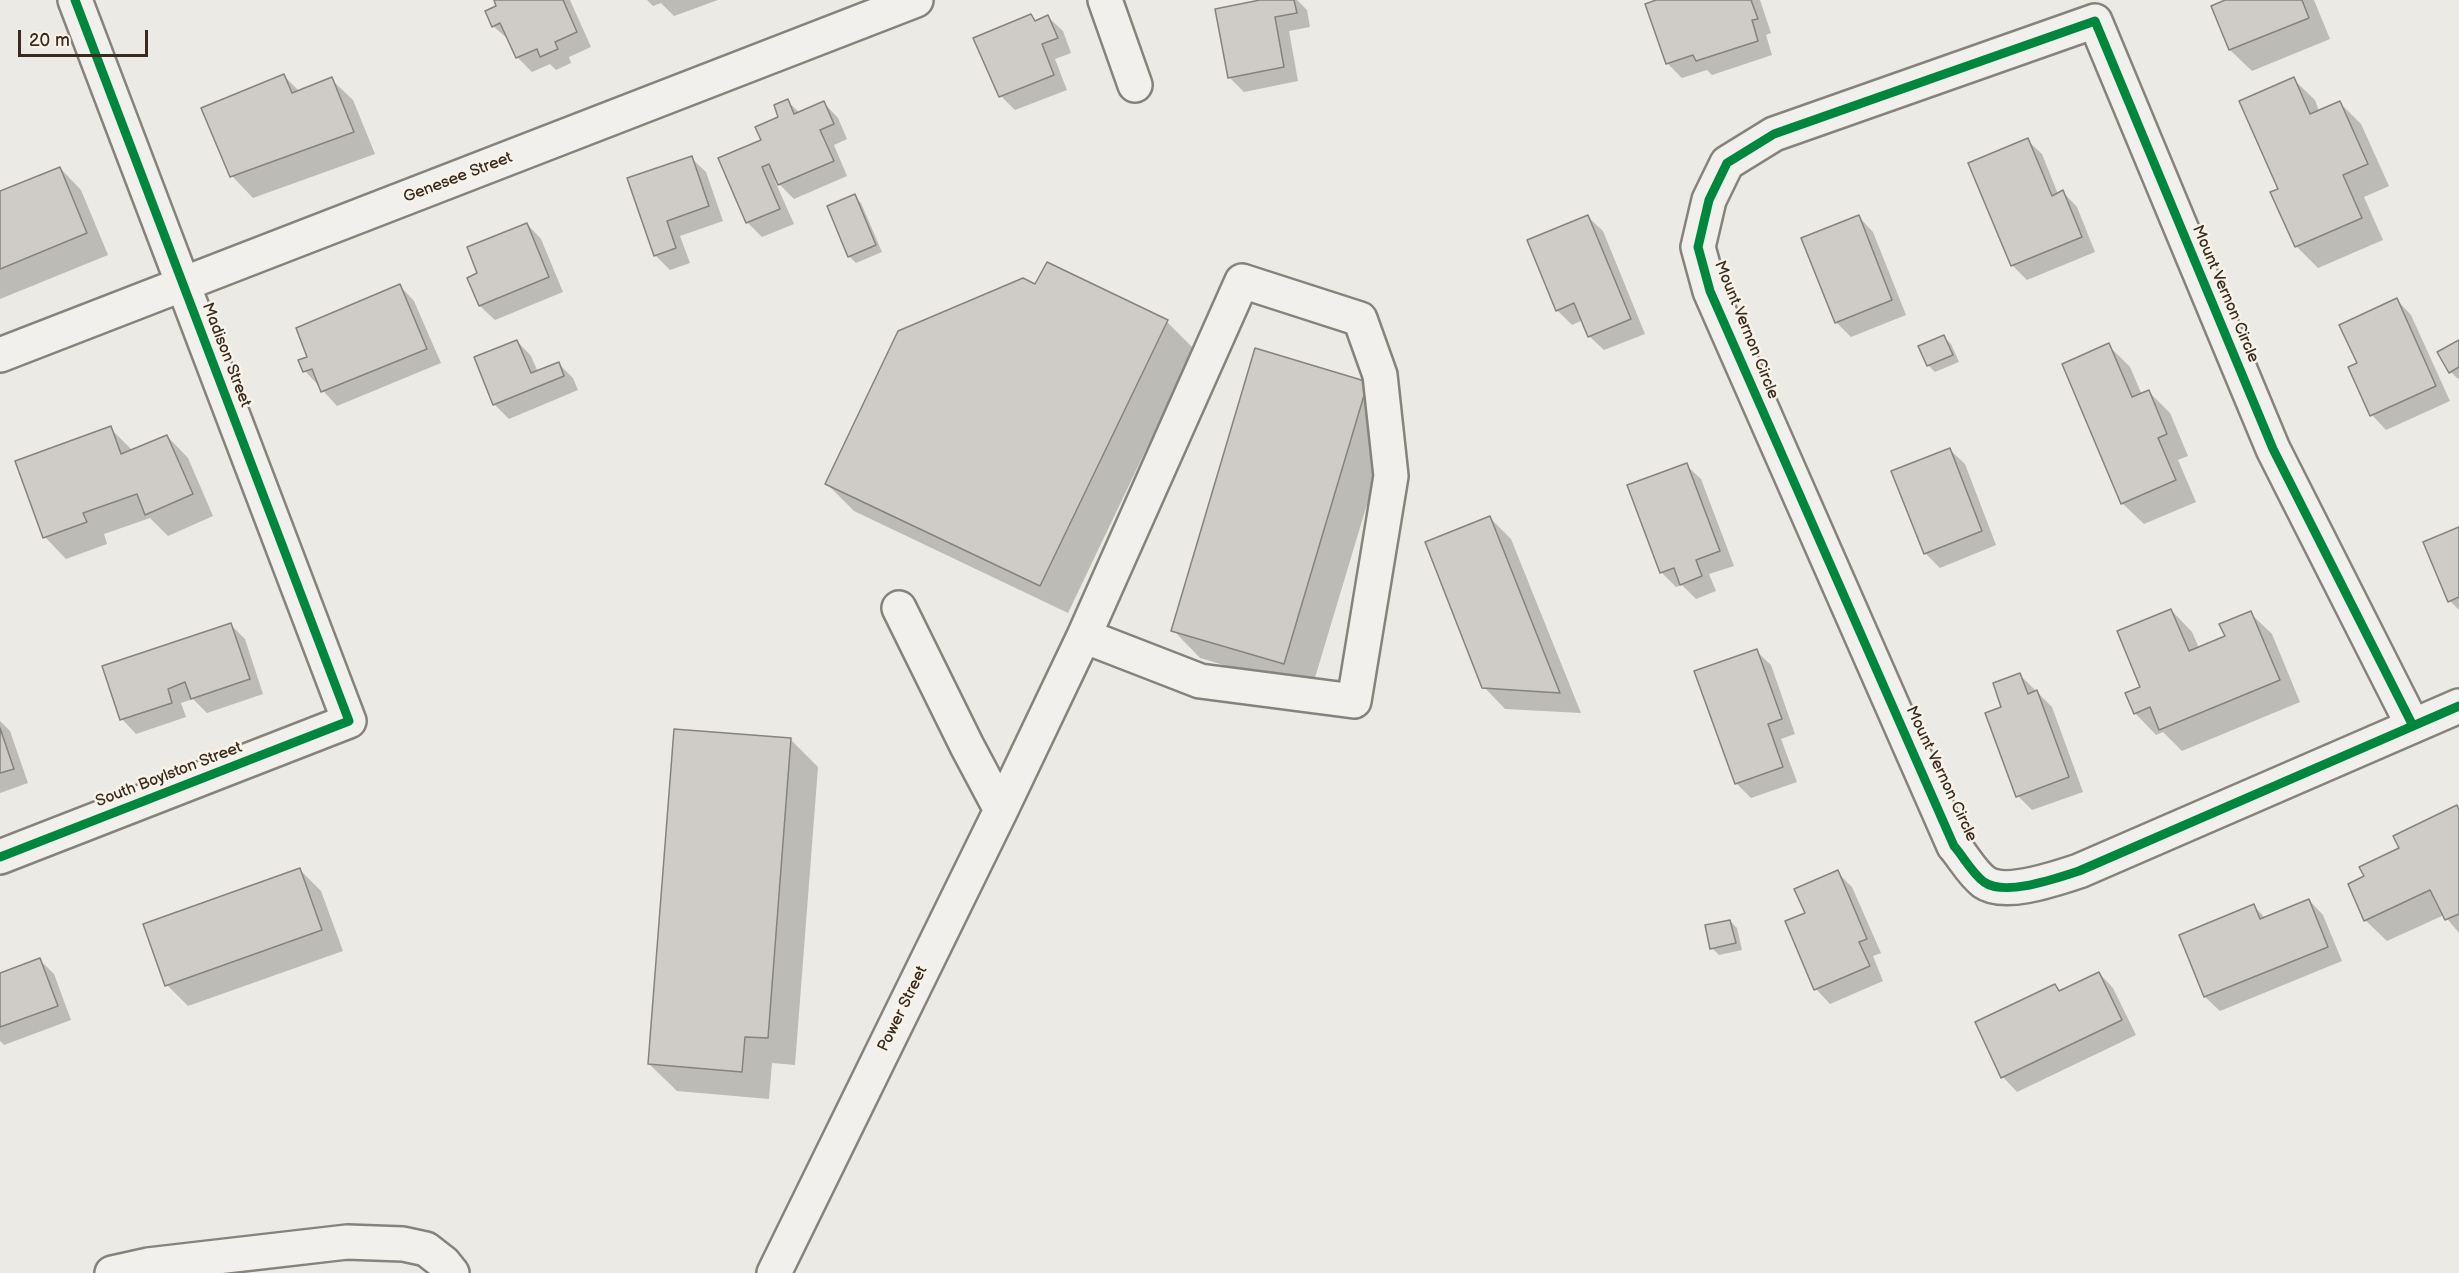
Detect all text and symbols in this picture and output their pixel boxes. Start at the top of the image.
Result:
scale bar [21,18,152,56]
text: 20 m [29,30,70,51]
street label: Genesee Street [401,148,515,208]
street label: Mount Vernon Circle [2187,222,2263,366]
street label: Mount Vernon Circle [1710,258,1782,402]
street label: Madison Street [197,300,255,410]
street label: Mount Vernon Circle [1901,703,1981,845]
street label: South Boylston Street [93,738,245,812]
street label: Power Street [874,963,932,1055]

